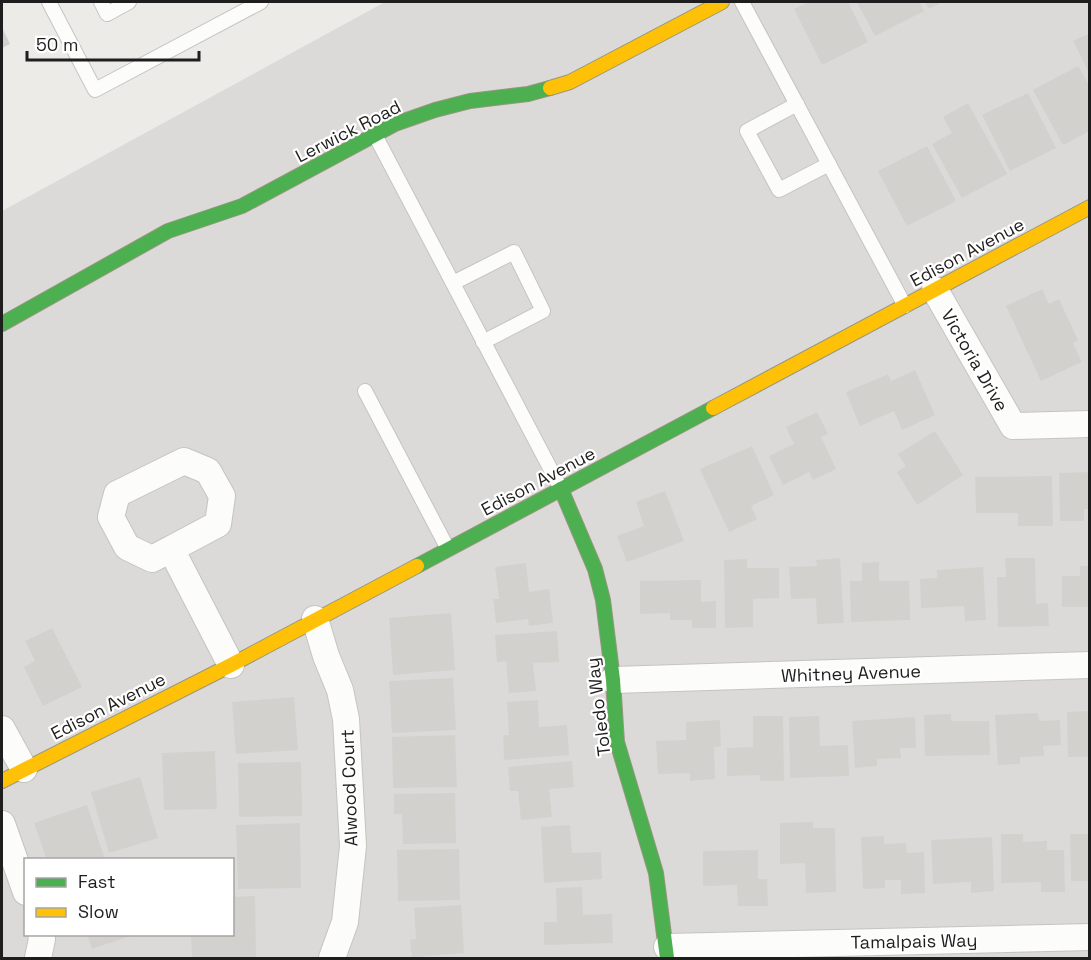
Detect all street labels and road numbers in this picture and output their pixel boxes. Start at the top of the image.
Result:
street label: Lerwick Road [291,95,405,167]
street label: Edison Avenue [906,212,1028,292]
street label: Victoria Drive [936,305,1014,415]
street label: Edison Avenue [477,441,599,521]
street label: Toledo Way [581,657,615,757]
street label: Whitney Avenue [781,659,921,687]
street label: Edison Avenue [47,667,169,745]
street label: Alwood Court [335,729,363,847]
street label: Tamalpais Way [850,928,978,954]

